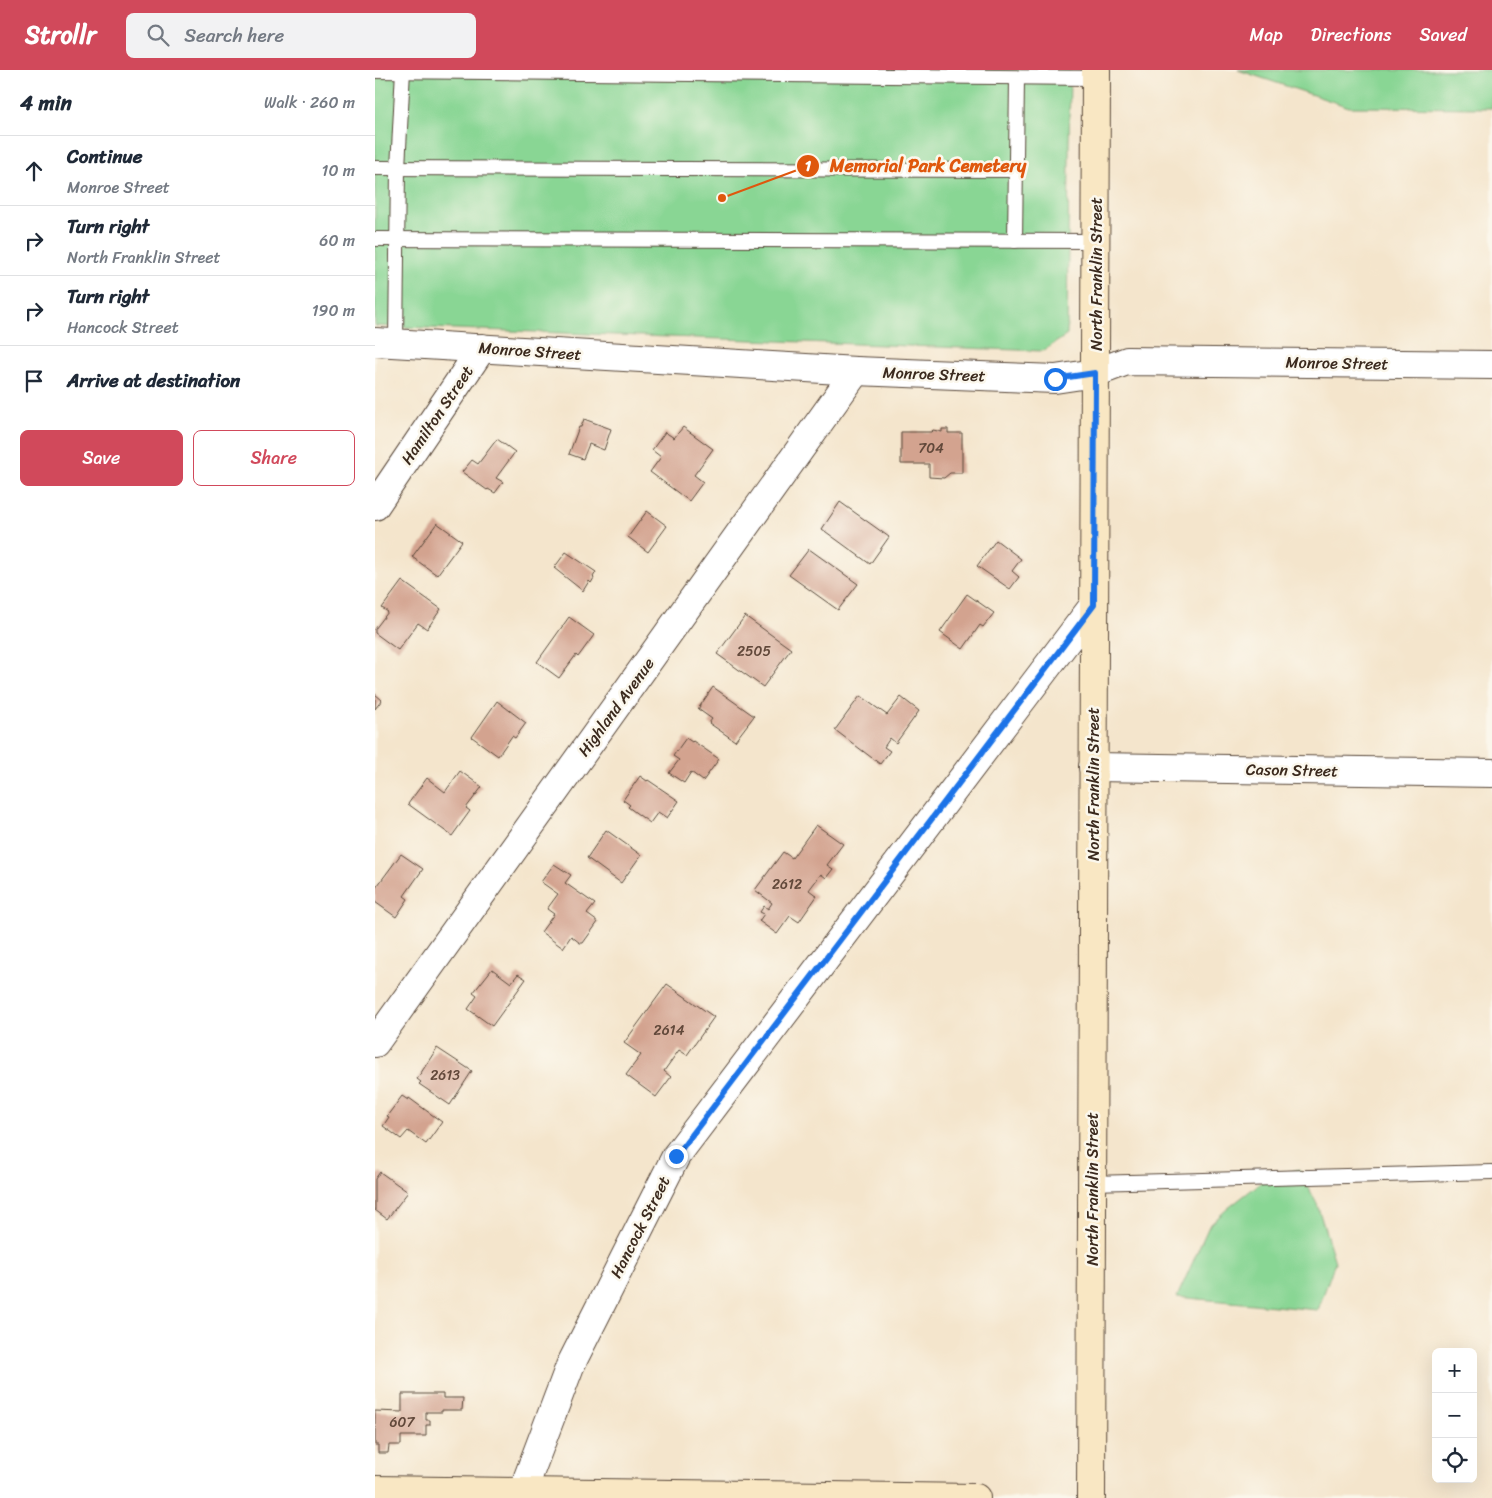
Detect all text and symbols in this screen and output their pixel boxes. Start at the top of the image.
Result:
search box [126,13,476,58]
text: Strollr [25,14,96,56]
text: Search here [184,19,284,52]
text: Map [1250,19,1283,51]
text: Directions [1311,19,1392,51]
text: Saved [1420,19,1467,51]
icon: search [144,21,172,49]
text: 4 min [20,84,72,122]
text: Walk · 260 m [264,88,355,117]
text: Continue [67,140,143,173]
callout: Memorial Park Cemetery [795,149,1037,182]
text: Memorial Park Cemetery [829,150,1027,182]
text: 1 [805,153,812,179]
text: 10 m [322,156,355,185]
icon: ahead [20,157,48,185]
text: Monroe Street [67,173,170,202]
street label: North Franklin Street [1082,197,1111,351]
text: Turn right [67,210,149,243]
text: 60 m [319,226,355,255]
icon: right [20,227,48,255]
text: North Franklin Street [67,243,221,272]
text: Turn right [67,280,149,313]
text: 190 m [312,296,355,325]
icon: right [20,297,48,325]
text: Hancock Street [67,313,179,342]
street label: Monroe Street [478,333,582,369]
street label: Monroe Street [1285,348,1389,378]
street label: Monroe Street [882,358,986,390]
street label: Hamilton Street [393,359,481,471]
text: Arrive at destination [67,364,240,397]
icon: arrive [20,367,48,395]
route start [1044,368,1067,391]
button: Save [20,430,183,486]
button: Share [193,430,355,486]
house number: 704 [918,436,944,461]
house number: 2505 [737,639,771,664]
street label: Highland Avenue [570,651,662,763]
street label: North Franklin Street [1079,707,1108,861]
street label: Cason Street [1246,755,1338,785]
house number: 2612 [772,872,802,897]
house number: 2614 [654,1018,685,1043]
house number: 2613 [430,1063,460,1088]
street label: North Franklin Street [1078,1112,1107,1266]
route end [665,1145,688,1168]
street label: Hancock Street [602,1171,678,1283]
map controls [1432,1348,1477,1483]
button: + [1432,1348,1477,1393]
button: − [1432,1393,1477,1438]
house number: 607 [390,1410,415,1435]
button: locate [1432,1438,1477,1483]

